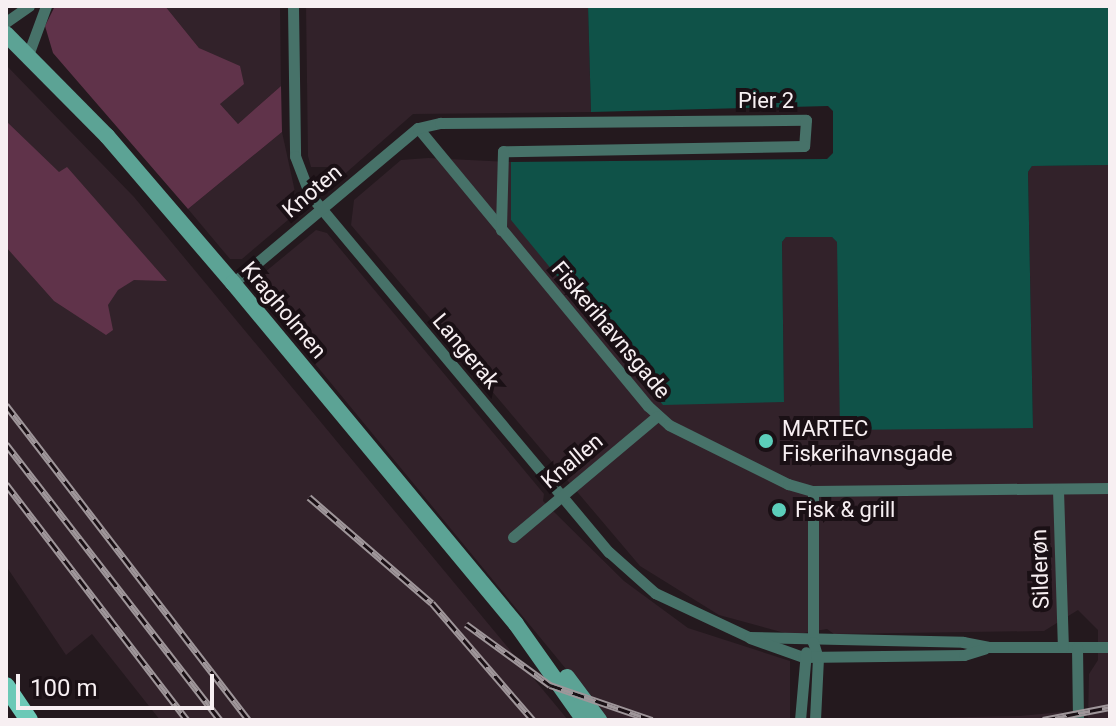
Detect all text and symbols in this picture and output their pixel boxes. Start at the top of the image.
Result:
street label: Pier 2 [738,88,794,114]
street label: Knoten [277,159,347,223]
street label: Kragholmen [236,256,332,364]
street label: Fiskerihavnsgade [546,256,676,404]
street label: Langerak [427,308,505,394]
place label: MARTEC Fiskerihavnsgade [782,415,953,466]
street label: Knallen [536,428,608,494]
marker: MARTEC Fiskerihavnsgade [757,432,775,450]
place label: Fisk & grill [795,497,895,523]
marker: Fisk & grill [770,501,788,519]
street label: Silderøn [1025,529,1055,609]
scale bar [20,658,218,708]
text: 100 m [30,674,97,702]

